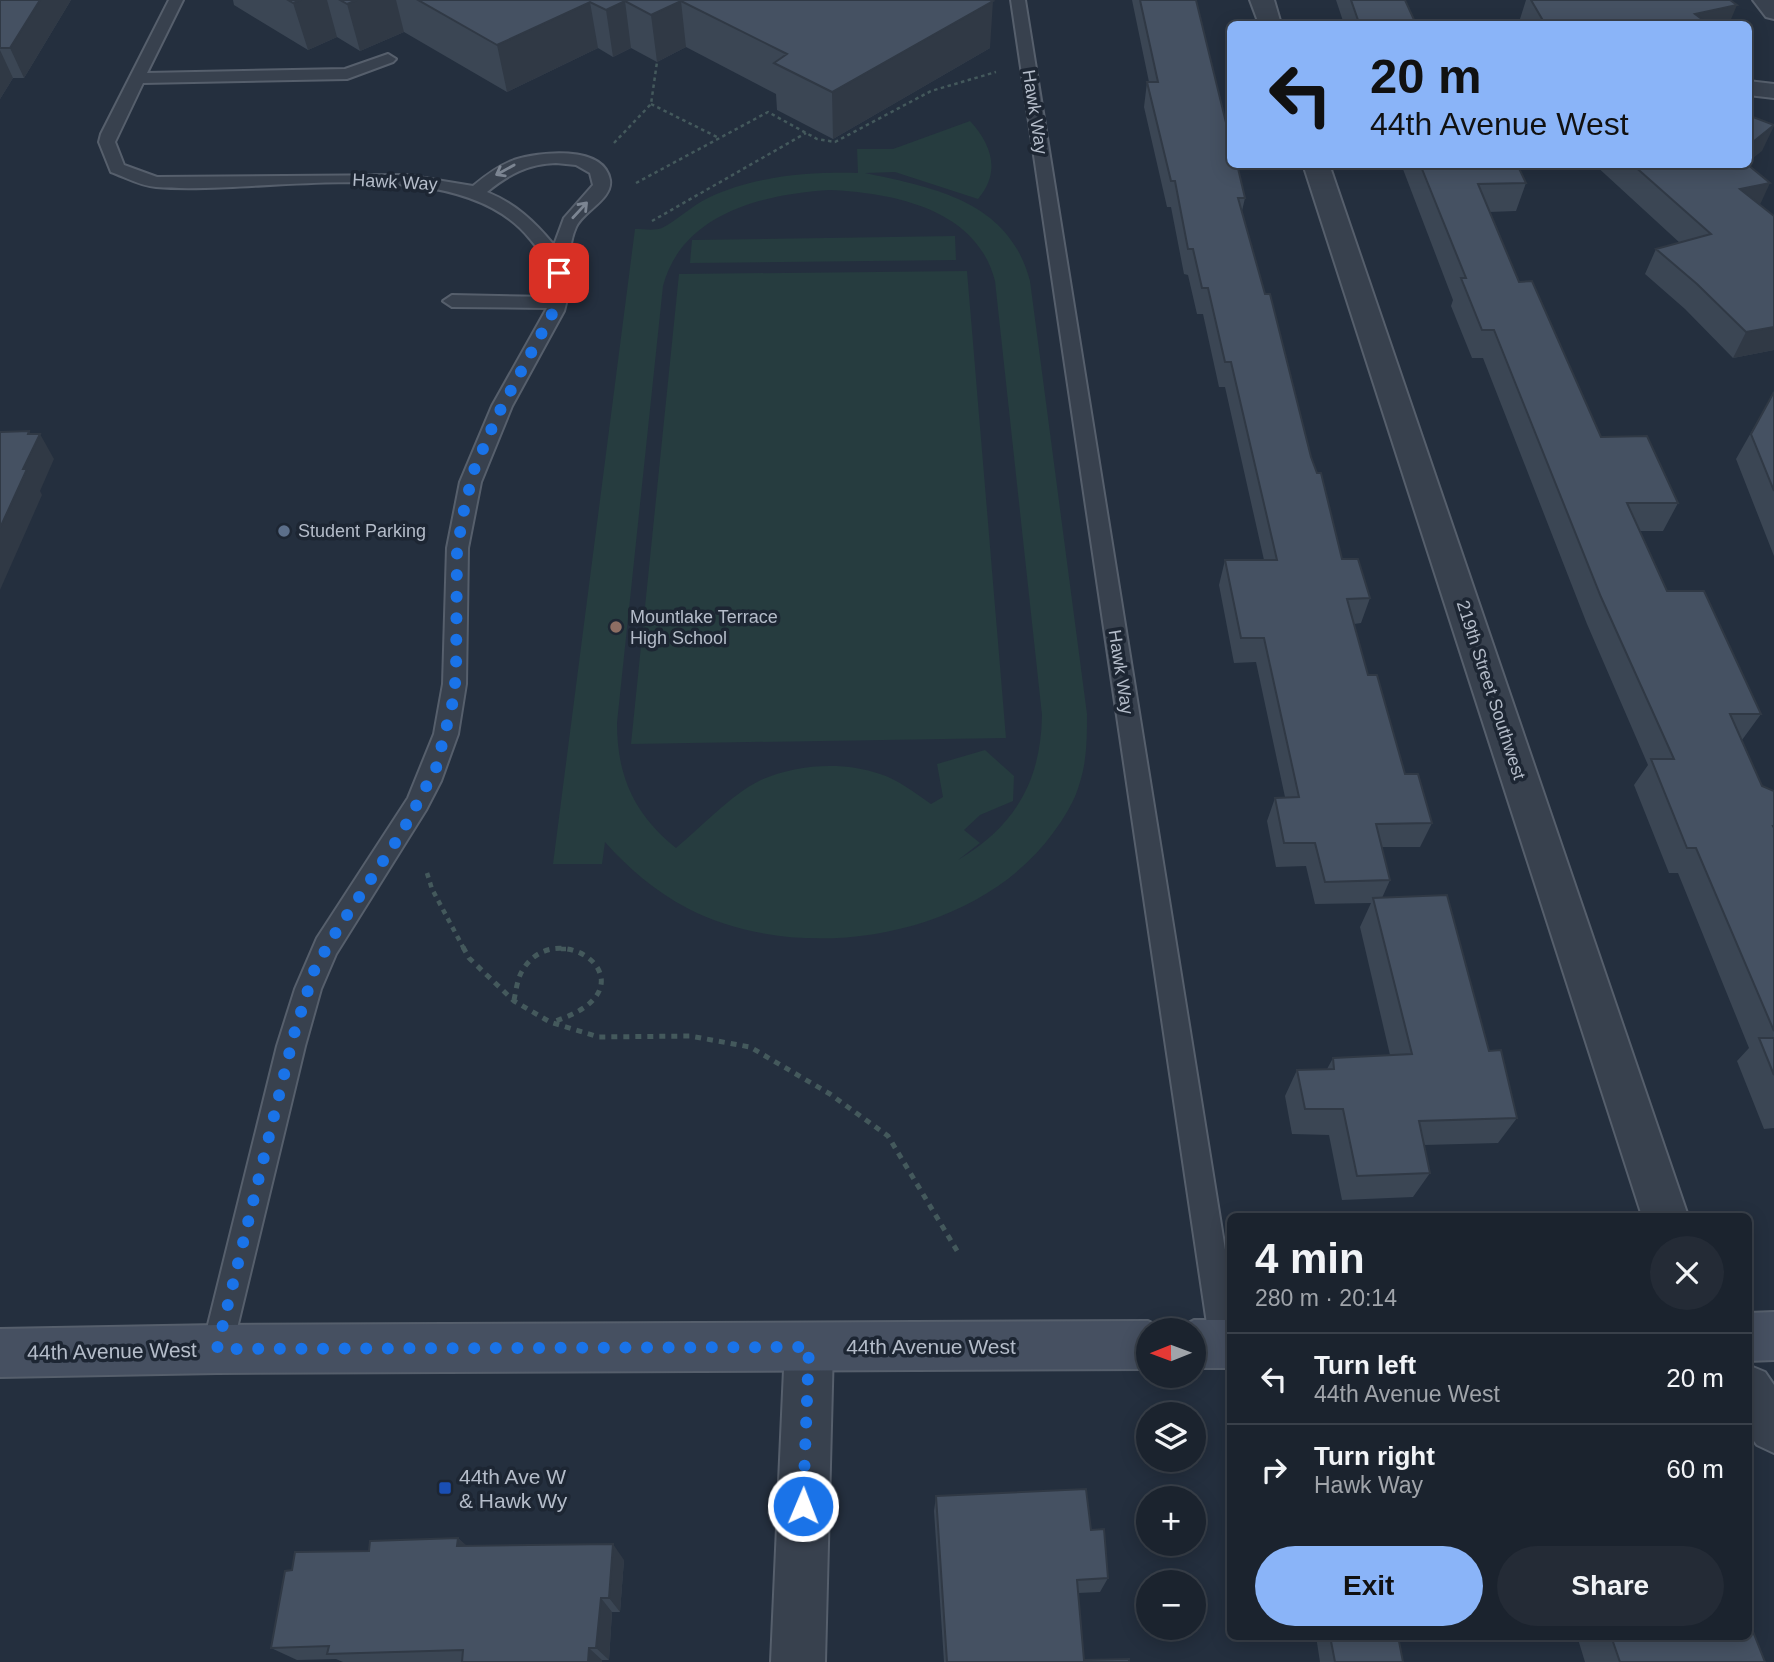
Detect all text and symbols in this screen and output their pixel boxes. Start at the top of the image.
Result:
icon: left [1255,49,1346,140]
text: 20 m [1370,49,1482,103]
street label: Hawk Way [1018,68,1052,156]
text: 44th Avenue West [1370,106,1629,142]
one-way arrow [495,163,515,177]
street label: Hawk Way [352,170,438,194]
one-way arrow [571,202,588,219]
pin [529,243,589,303]
icon: arrive [540,254,578,292]
place label: Student Parking [298,521,426,541]
marker: Student Parking [276,523,292,539]
street label: 219th Street Southwest [1453,598,1529,782]
place label: Mountlake Terrace High School [630,607,778,648]
marker: Mountlake Terrace High School [608,619,624,635]
street label: Hawk Way [1104,628,1138,716]
text: 4 min [1255,1235,1365,1282]
button: close [1650,1236,1724,1310]
text: 280 m · 20:14 [1255,1285,1397,1311]
north arrow [1136,1318,1206,1388]
map controls [1136,1318,1206,1640]
street label: 44th Avenue West [846,1335,1016,1358]
street label: 44th Avenue West [27,1338,197,1364]
text: Turn left [1314,1350,1416,1380]
icon: left [1255,1360,1293,1398]
text: 20 m [1666,1363,1724,1393]
text: 44th Avenue West [1314,1381,1500,1407]
button: layers [1136,1402,1206,1472]
text: Turn right [1314,1441,1435,1471]
icon: right [1255,1451,1293,1489]
text: 60 m [1666,1454,1724,1484]
place label: 44th Ave W & Hawk Wy [459,1465,568,1512]
position arrow [766,1469,840,1543]
text: Hawk Way [1314,1472,1423,1498]
marker: 44th Ave W & Hawk Wy [437,1480,453,1496]
button: + [1136,1486,1206,1556]
button: Exit [1255,1546,1483,1626]
button: Share [1497,1546,1724,1626]
button: − [1136,1570,1206,1640]

